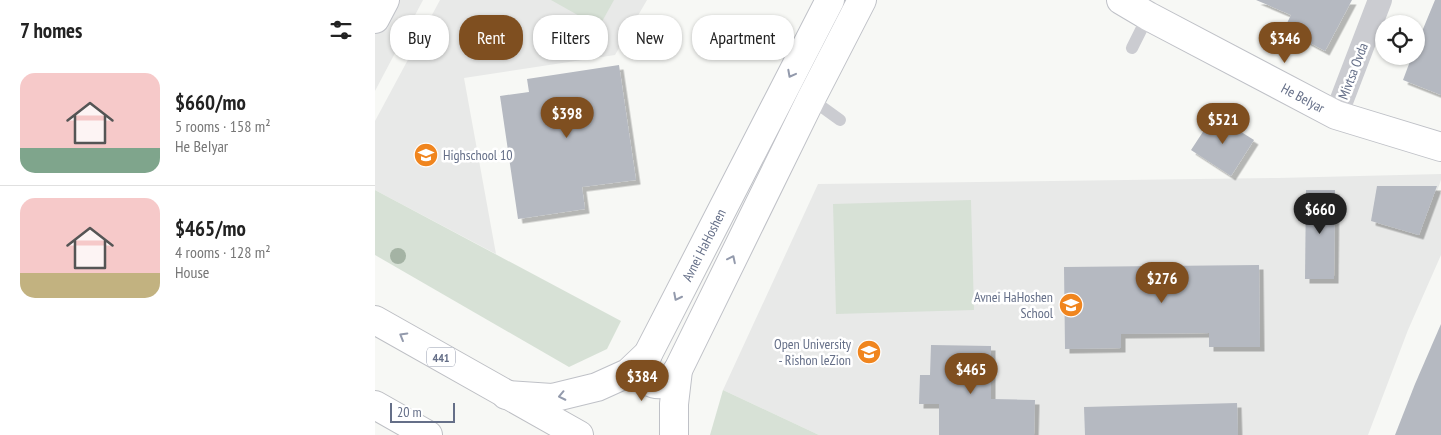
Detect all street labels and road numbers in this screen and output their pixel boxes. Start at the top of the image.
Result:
street label: Mivtsa Ovda [1334,40,1372,102]
street label: He BeIyar [1278,79,1328,117]
street label: Avnei HaHoshen [678,206,730,284]
road number: 441 [427,348,455,367]

